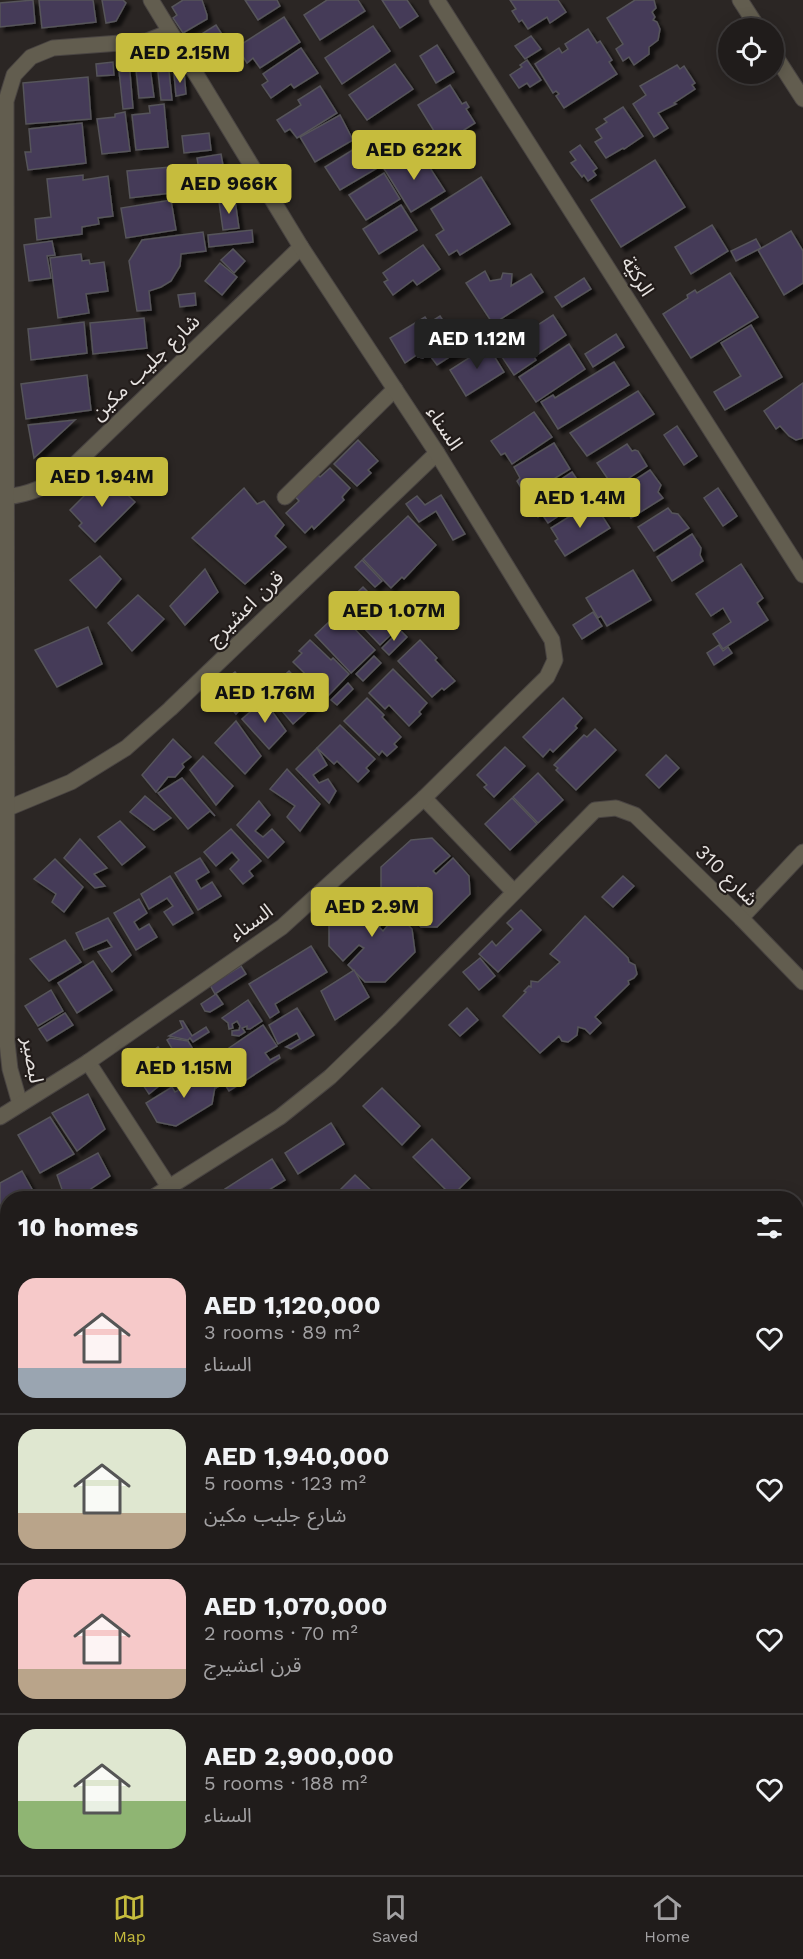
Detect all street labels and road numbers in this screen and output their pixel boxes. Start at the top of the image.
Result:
street label: الركيّة [617,252,659,300]
street label: شارع جليب مكين [85,309,207,427]
street label: السناء [422,401,468,455]
street label: قرن اعشيرج [202,566,290,653]
street label: شارع 310 [689,839,763,913]
street label: السناء [225,898,277,946]
street label: لبصير [17,1034,49,1085]

